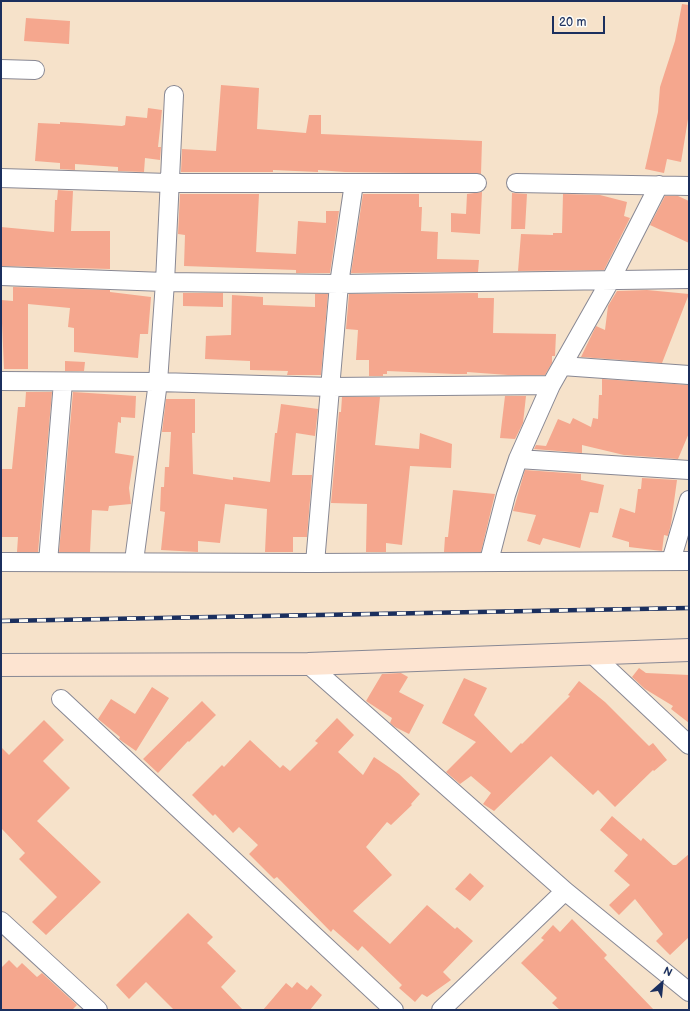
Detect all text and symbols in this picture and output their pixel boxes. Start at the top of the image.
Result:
scale bar [554,8,607,34]
text: 20 m [559,15,586,30]
north arrow [642,963,682,1003]
text: N [661,964,674,980]

